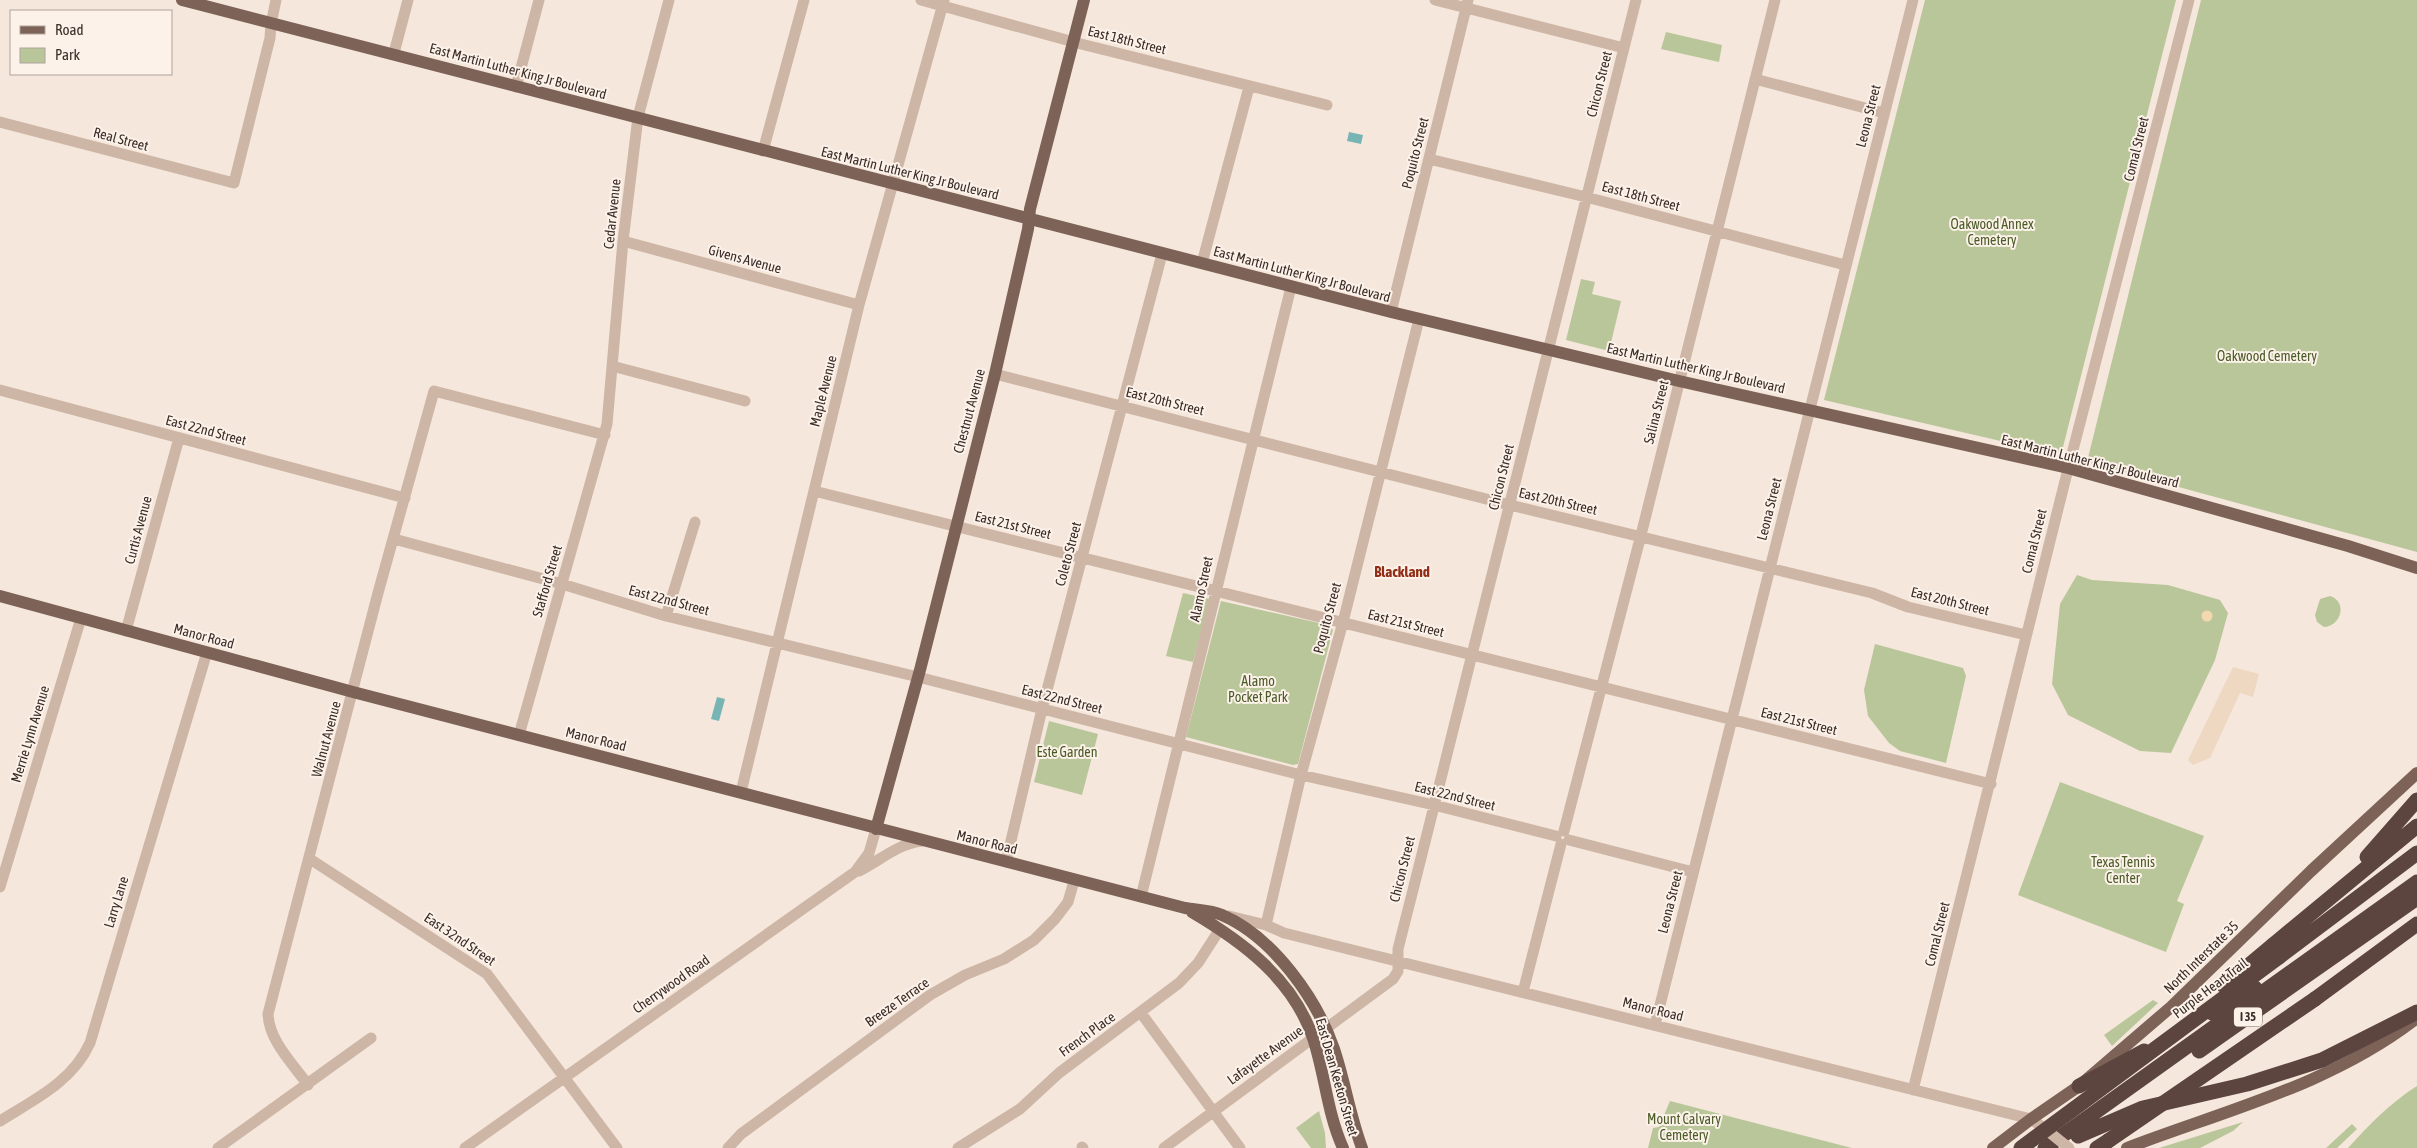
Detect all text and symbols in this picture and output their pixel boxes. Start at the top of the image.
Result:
legend [10,10,172,75]
text: Road [55,21,84,38]
street label: East 18th Street [1086,23,1168,57]
street label: East Martin Luther King Jr Boulevard [428,40,608,102]
text: Park [55,46,80,63]
street label: Chicon Street [1583,49,1615,119]
street label: Leona Street [1852,83,1884,149]
street label: Comal Street [2120,115,2152,183]
street label: Poquito Street [1398,116,1432,190]
street label: Real Street [92,124,150,154]
street label: East Martin Luther King Jr Boulevard [819,143,1001,203]
street label: Cedar Avenue [600,178,624,250]
street label: East 18th Street [1600,178,1682,214]
park label: Oakwood Annex Cemetery [1950,216,2034,248]
street label: Givens Avenue [707,242,783,276]
street label: East Martin Luther King Jr Boulevard [1212,243,1392,305]
street label: East Martin Luther King Jr Boulevard [1605,340,1787,396]
park label: Oakwood Cemetery [2217,348,2317,364]
street label: Maple Avenue [806,354,840,428]
street label: Chestnut Avenue [950,367,988,455]
street label: Salina Street [1640,378,1672,446]
street label: East 20th Street [1124,384,1206,418]
street label: East 22nd Street [164,412,248,448]
street label: East Martin Luther King Jr Boulevard [1999,431,2181,491]
street label: Chicon Street [1485,442,1517,512]
street label: Leona Street [1753,476,1785,542]
street label: East 20th Street [1517,484,1599,518]
street label: Curtis Avenue [121,494,155,566]
street label: Comal Street [2018,507,2050,575]
street label: East 21st Street [973,508,1053,542]
street label: Coleto Street [1052,520,1084,588]
street label: Stafford Street [529,543,565,619]
street label: Alamo Street [1186,555,1216,623]
district label: Blackland [1374,563,1430,580]
street label: Poquito Street [1310,581,1344,655]
street label: East 22nd Street [627,582,711,618]
street label: East 20th Street [1909,584,1991,618]
street label: East 21st Street [1366,606,1446,640]
street label: Manor Road [172,620,236,652]
park label: Alamo Pocket Park [1228,673,1288,705]
street label: East 22nd Street [1020,681,1104,717]
street label: Merrie Lynn Avenue [8,684,52,784]
street label: Walnut Avenue [308,699,344,779]
street label: East 21st Street [1759,704,1839,738]
street label: Manor Road [564,724,628,754]
park label: Este Garden [1037,744,1097,760]
street label: East 22nd Street [1413,778,1497,814]
street label: Manor Road [955,827,1019,857]
street label: Chicon Street [1386,834,1418,904]
park label: Texas Tennis Center [2091,854,2155,886]
street label: Leona Street [1654,869,1686,935]
street label: Larry Lane [101,874,131,930]
street label: Comal Street [1921,900,1953,968]
street label: East 32nd Street [421,909,499,969]
street label: North Interstate 35 [2161,918,2241,996]
street label: Cherrywood Road [629,952,713,1016]
street label: Purple Heart Trail [2169,954,2251,1021]
street label: Breeze Terrace [862,974,932,1030]
street label: Manor Road [1621,994,1685,1024]
street label: French Place [1056,1008,1118,1060]
road number: I 35 [2234,1008,2262,1026]
street label: East Dean Keeton Street [1313,1016,1361,1138]
street label: Lafayette Avenue [1224,1022,1306,1088]
park label: Mount Calvary Cemetery [1647,1111,1721,1143]

